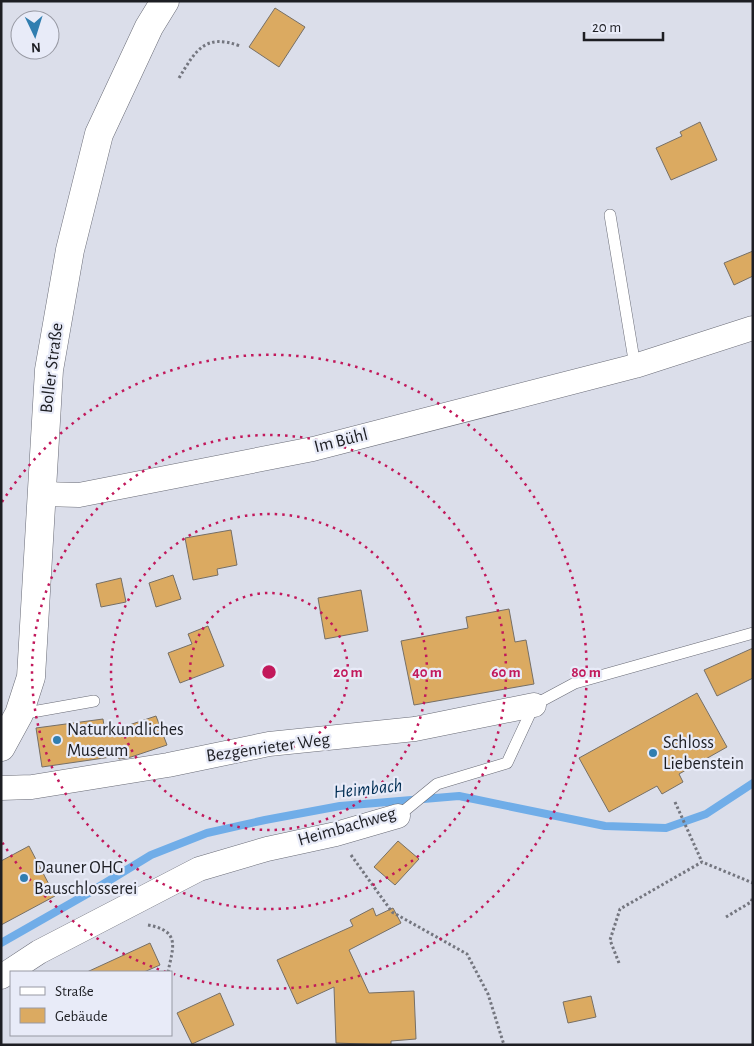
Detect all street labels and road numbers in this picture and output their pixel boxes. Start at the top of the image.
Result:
street label: Boller Straße [38,322,66,414]
street label: Im Bühl [312,426,370,456]
street label: Bezgenrieter Weg [205,730,331,766]
street label: Heimbachweg [296,804,398,850]

